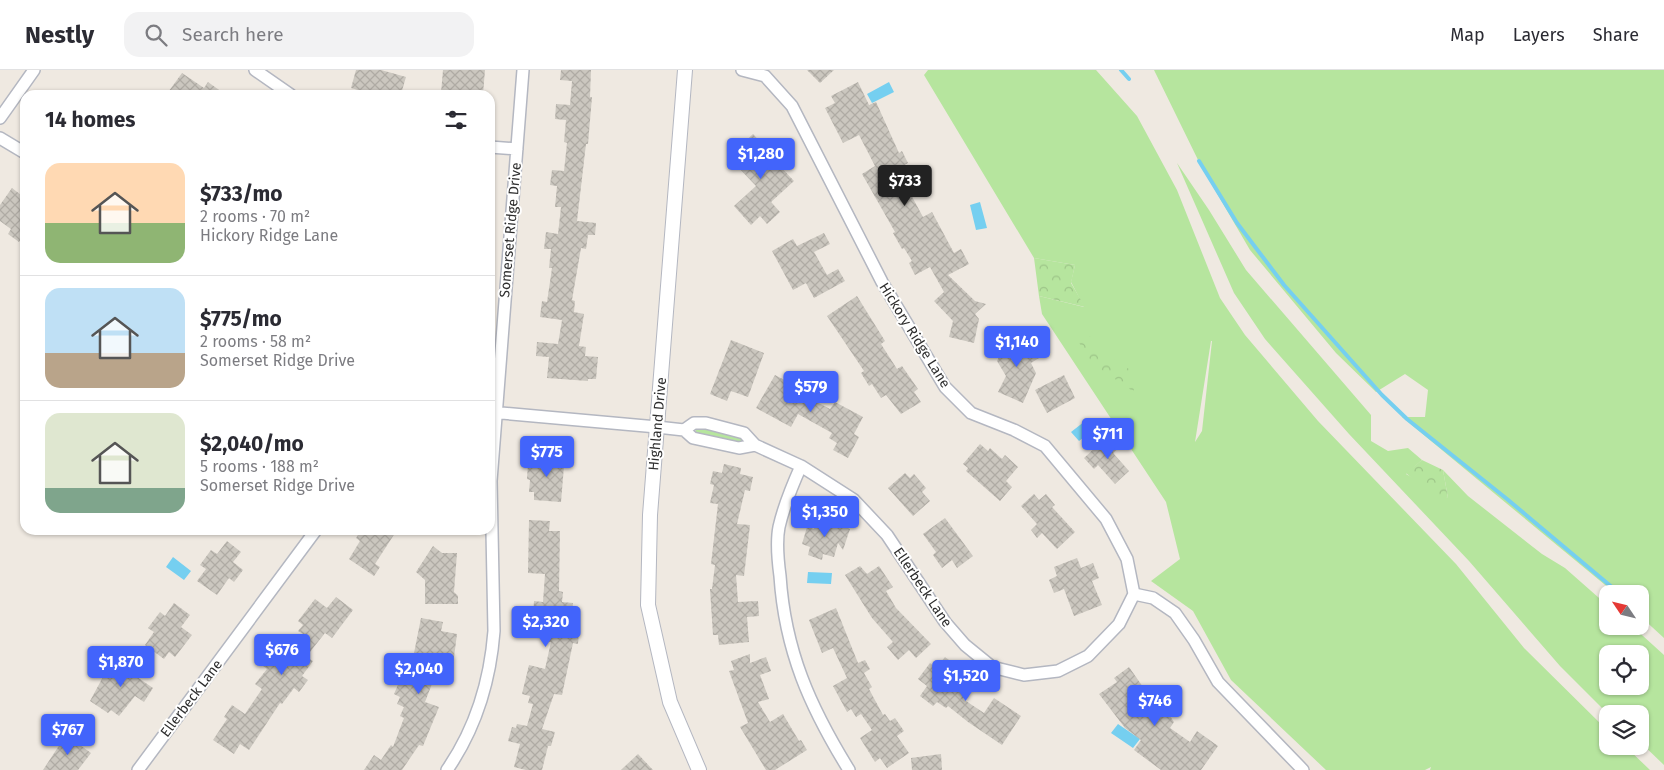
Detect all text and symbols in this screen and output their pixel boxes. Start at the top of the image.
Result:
search box [124,12,474,57]
text: Nestly [25,21,94,49]
icon: search [142,21,170,49]
text: Search here [182,23,284,46]
text: Map [1450,24,1485,46]
text: Layers [1513,24,1565,46]
text: Share [1593,24,1639,46]
icon: filters [442,106,470,134]
text: 14 homes [45,107,135,133]
pin: $1,280 [720,138,802,180]
text: $1,280 [738,144,784,163]
street label: Somerset Ridge Drive [496,162,525,298]
pin: $733 [875,164,935,207]
text: $733 [889,171,921,190]
text: $733/mo [200,181,283,207]
icon: home [85,183,145,243]
text: 2 rooms · 70 m² [200,207,310,226]
text: Hickory Ridge Lane [200,226,338,245]
street label: Hickory Ridge Lane [875,280,954,391]
text: $775/mo [200,306,282,332]
icon: home [85,308,145,368]
pin: $1,140 [976,326,1058,368]
text: 2 rooms · 58 m² [200,332,311,351]
text: $1,140 [995,332,1039,351]
text: Somerset Ridge Drive [200,351,355,370]
pin: $579 [781,370,841,413]
street label: Highland Drive [645,377,670,471]
text: $579 [794,377,828,396]
pin: $711 [1078,418,1138,460]
text: $711 [1093,424,1123,443]
text: $2,040/mo [200,431,304,457]
icon: home [85,433,145,493]
pin: $775 [517,436,577,478]
text: $775 [531,442,563,461]
text: 5 rooms · 188 m² [200,457,319,476]
text: Somerset Ridge Drive [200,476,355,495]
pin: $1,350 [784,496,866,538]
text: $1,350 [802,502,848,521]
street label: Ellerbeck Lane [890,544,955,630]
north arrow [1599,585,1649,635]
map controls [1599,585,1649,755]
pin: $2,320 [505,606,587,648]
text: $2,320 [523,612,569,631]
pin: $676 [252,634,312,676]
text: $676 [265,640,299,659]
button: locate [1599,645,1649,695]
pin: $1,870 [80,646,162,688]
text: $1,870 [98,652,144,671]
pin: $2,040 [378,652,460,695]
street label: Ellerbeck Lane [157,656,226,740]
text: $2,040 [395,659,443,678]
pin: $1,520 [925,660,1007,702]
text: $1,520 [943,666,989,685]
pin: $746 [1125,684,1185,727]
text: $746 [1138,691,1172,710]
button: layers [1599,705,1649,755]
pin: $767 [38,714,98,756]
text: $767 [52,720,84,739]

